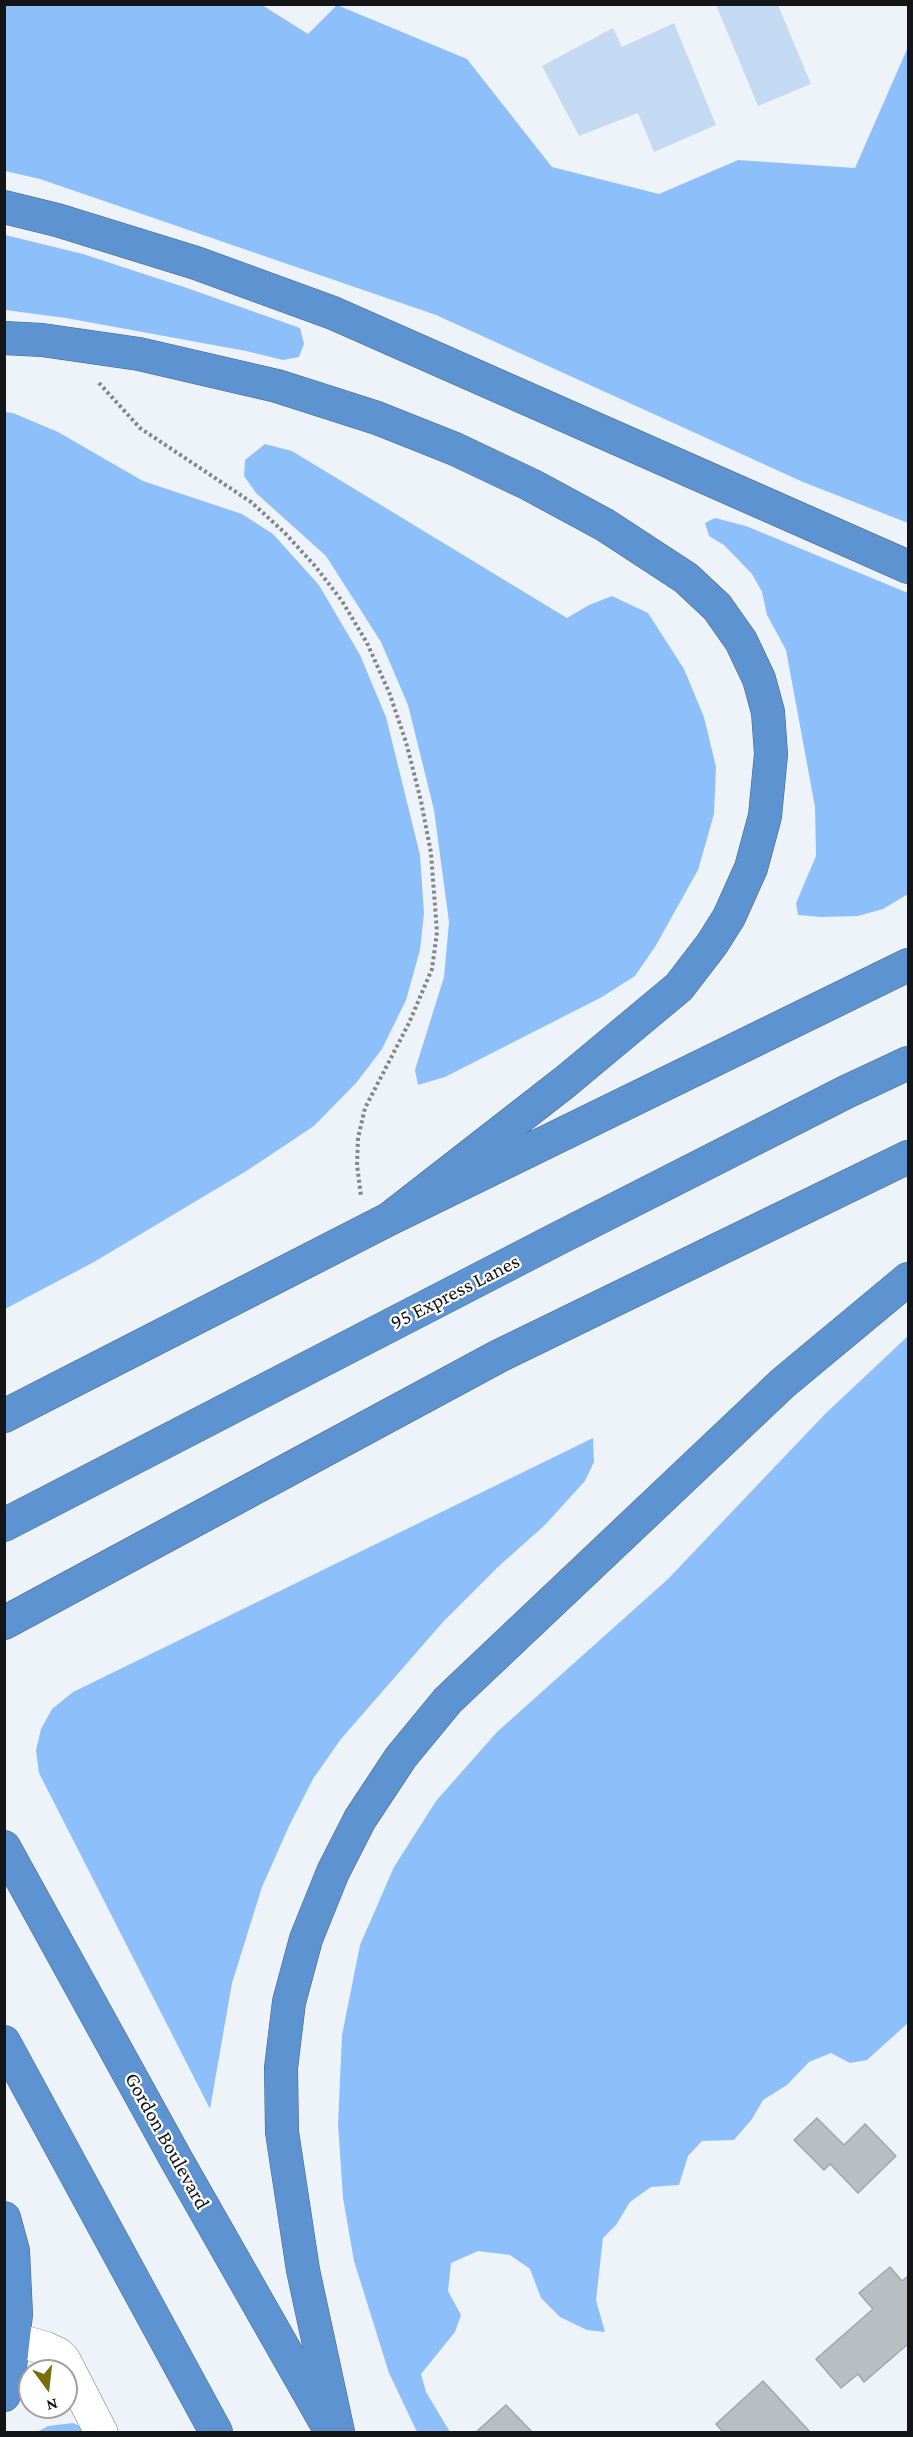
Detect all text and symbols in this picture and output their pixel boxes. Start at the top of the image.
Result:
street label: 95 Express Lanes [386,1249,524,1335]
street label: Gordon Boulevard [119,2068,215,2214]
north arrow [18,2359,78,2419]
text: N [45,2395,60,2415]

